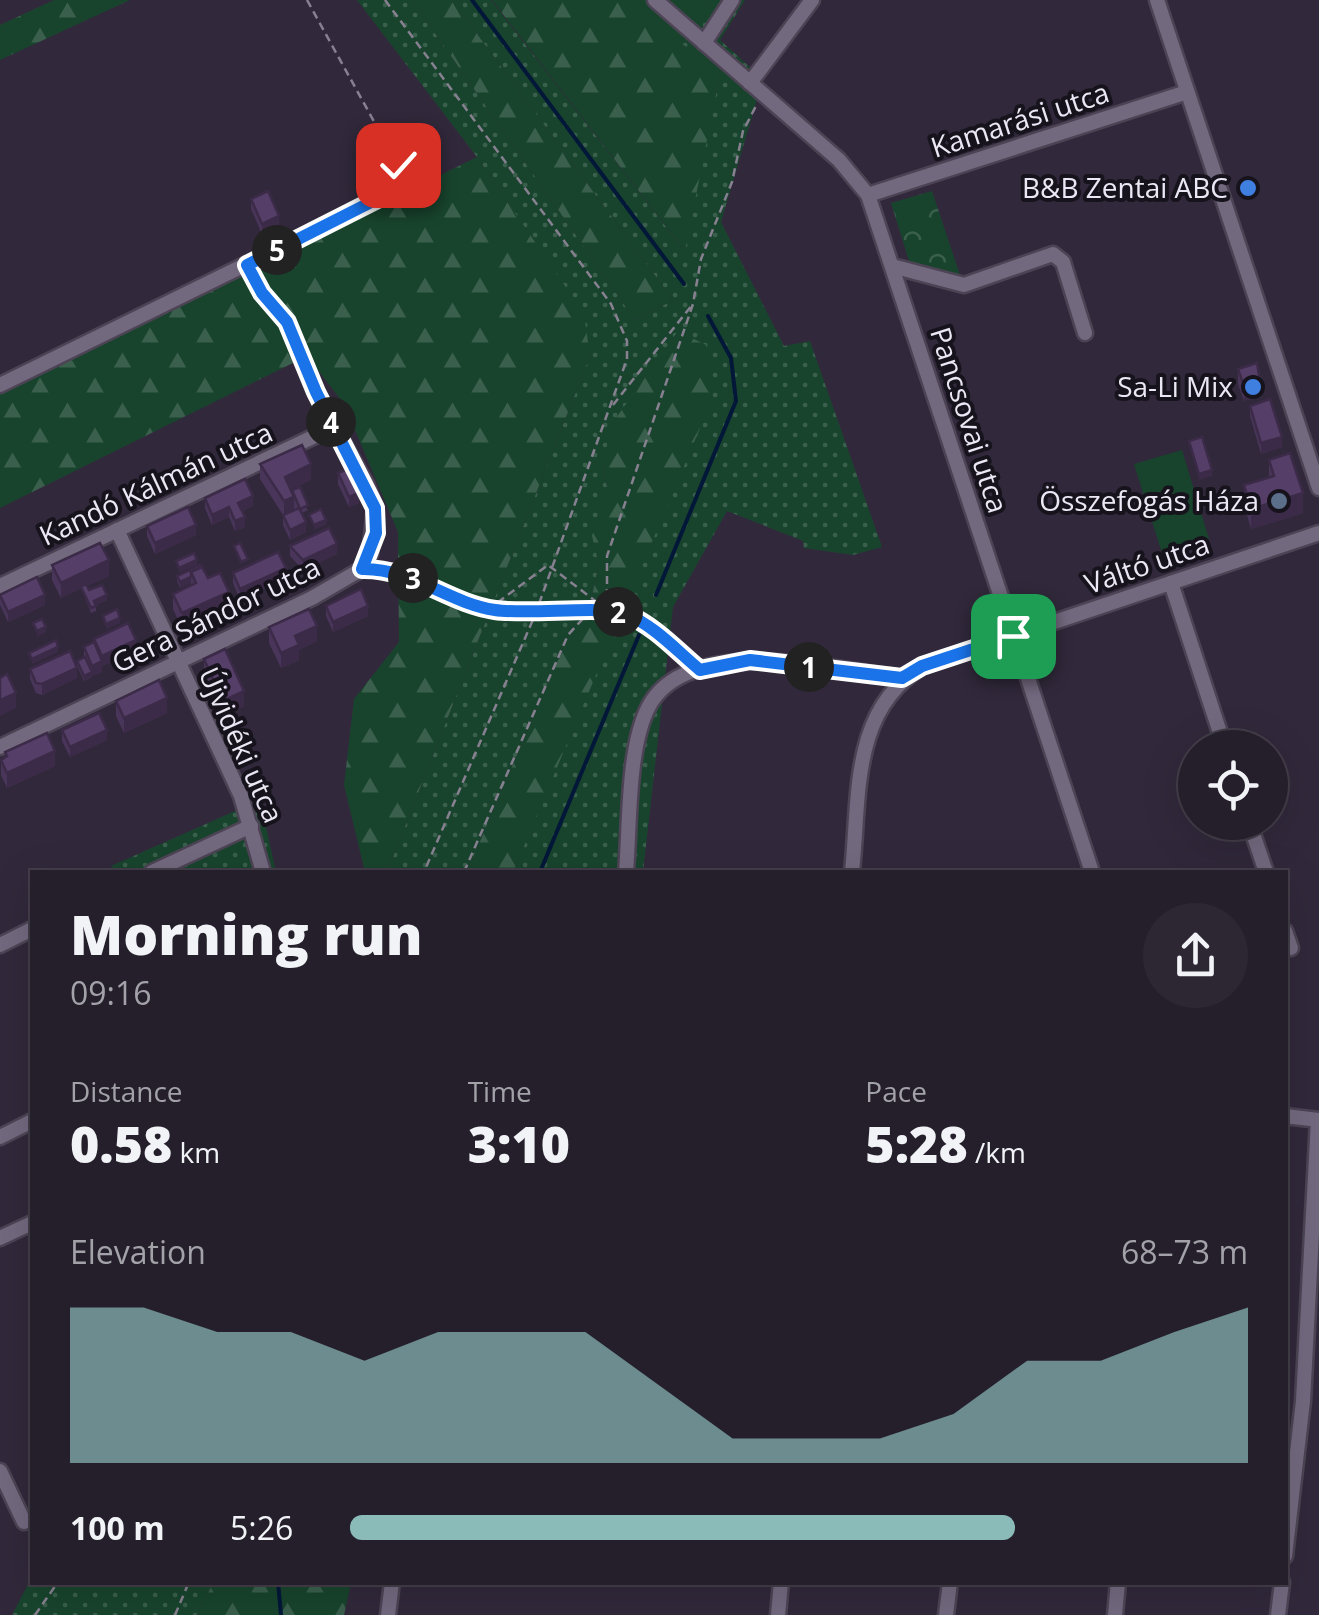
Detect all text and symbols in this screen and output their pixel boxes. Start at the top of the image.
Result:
street label: Kamarási utca [926,72,1114,166]
pin [356,123,441,208]
icon: check [371,138,426,193]
place label: B&B Zentai ABC [1022,168,1228,206]
marker: B&B Zentai ABC [1237,177,1259,199]
pin: 5 [252,225,302,275]
text: 5 [269,231,285,269]
street label: Pancsovai utca [922,322,1018,517]
place label: Sa-Li Mix [1117,367,1233,405]
marker: Sa-Li Mix [1242,376,1264,398]
pin: 4 [306,397,356,447]
text: 4 [323,403,339,441]
street label: Kandó Kálmán utca [33,412,278,554]
place label: Összefogás Háza [1039,481,1259,519]
marker: Összefogás Háza [1268,490,1290,512]
street label: Váltó utca [1079,524,1214,602]
street label: Gera Sándor utca [105,547,326,681]
pin: 3 [388,553,438,603]
text: 3 [405,559,421,597]
pin: 2 [593,587,643,637]
text: 2 [610,593,626,631]
pin [971,594,1056,679]
icon: arrive [986,609,1041,664]
pin: 1 [784,642,834,692]
text: 1 [801,648,817,686]
street label: Újvidéki utca [191,661,293,828]
map controls [1178,730,1288,840]
button: locate [1178,730,1288,840]
text: Morning run [70,896,423,971]
button: share [1143,903,1248,1008]
text: 09:16 [70,971,152,1014]
text: Distance [70,1072,183,1110]
text: Time [468,1072,532,1110]
text: Pace [865,1072,927,1110]
text: 0.58 [70,1110,172,1178]
text: 3:10 [468,1110,570,1178]
text: 5:28 [865,1110,968,1178]
text: km [172,1133,220,1171]
text: /km [968,1133,1026,1171]
text: Elevation [70,1230,206,1273]
text: 68–73 m [1121,1230,1248,1273]
text: 100 m [70,1506,165,1549]
text: 5:26 [230,1506,293,1549]

